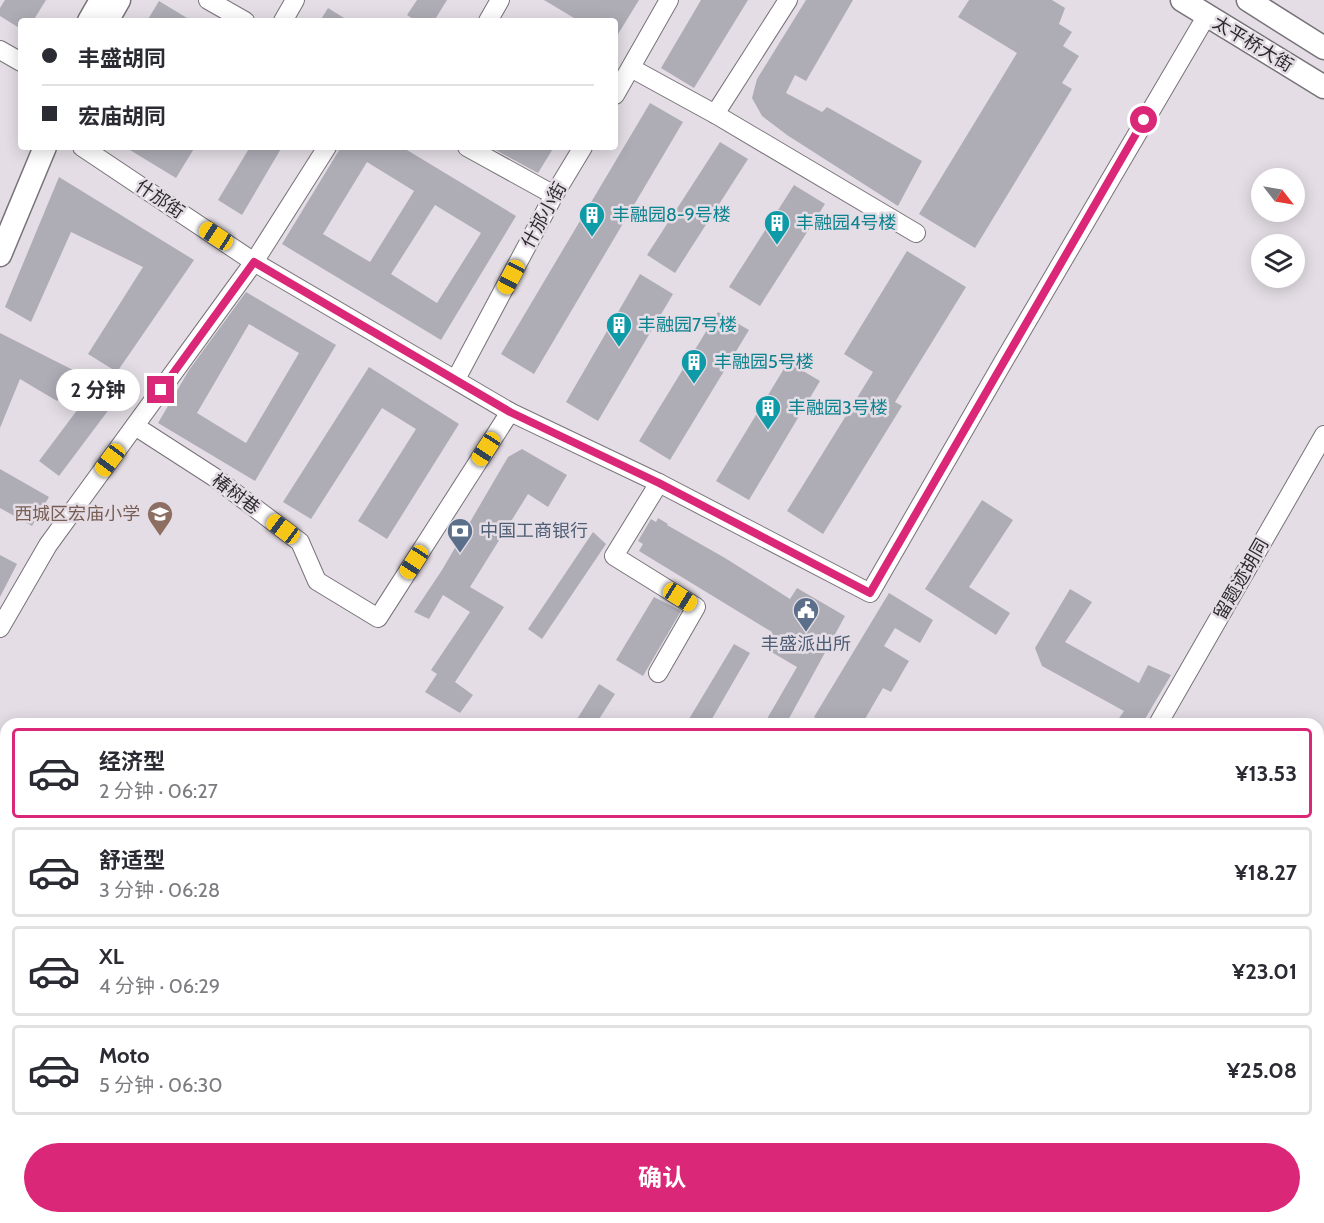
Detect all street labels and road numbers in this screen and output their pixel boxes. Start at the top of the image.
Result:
street label: 太平桥大街 [1209,11,1297,77]
street label: 什邡街 [131,175,189,223]
street label: 什邡小街 [517,178,571,252]
street label: 椿树巷 [208,469,264,519]
street label: 留题迹胡同 [1209,535,1273,623]

